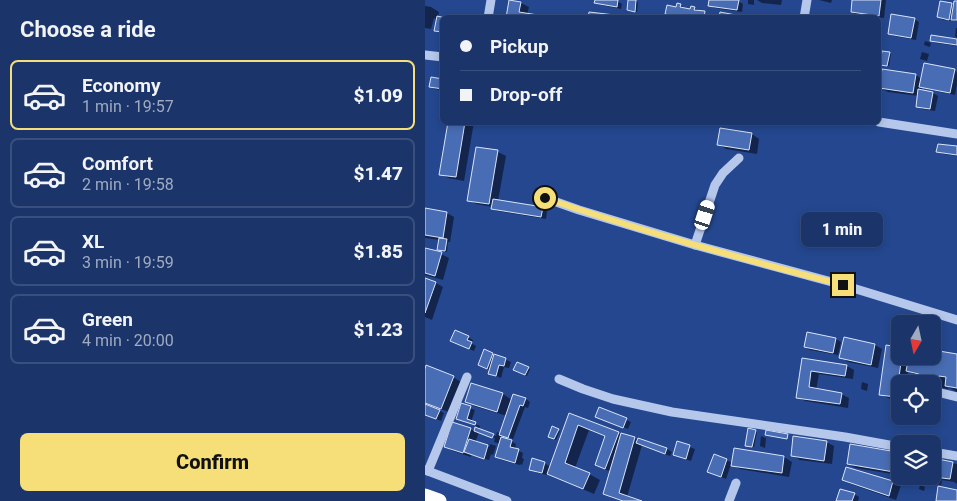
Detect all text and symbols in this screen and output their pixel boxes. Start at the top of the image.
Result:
text: Choose a ride [20,17,156,42]
text: Pickup [490,35,549,58]
icon: car [22,73,67,118]
text: Economy [82,74,161,97]
text: Drop-off [490,83,562,106]
text: $1.09 [354,84,403,107]
text: 1 min · 19:57 [82,97,174,116]
icon: car [22,151,67,196]
text: Comfort [82,152,153,175]
text: $1.47 [354,162,403,185]
text: 2 min · 19:58 [82,175,174,194]
route start [534,187,556,209]
car [693,198,716,232]
callout: 1 min [802,212,884,248]
text: 1 min [822,220,862,239]
icon: car [22,229,67,274]
text: XL [82,230,104,253]
text: $1.85 [354,240,403,263]
text: 3 min · 19:59 [82,253,174,272]
route end [832,274,854,296]
icon: car [22,307,67,352]
text: Green [82,308,133,331]
north arrow [891,315,941,365]
map controls [891,315,941,485]
text: $1.23 [354,318,403,341]
text: 4 min · 20:00 [82,331,174,350]
button: locate [891,375,941,425]
button: Confirm [20,433,405,491]
button: layers [891,435,941,485]

